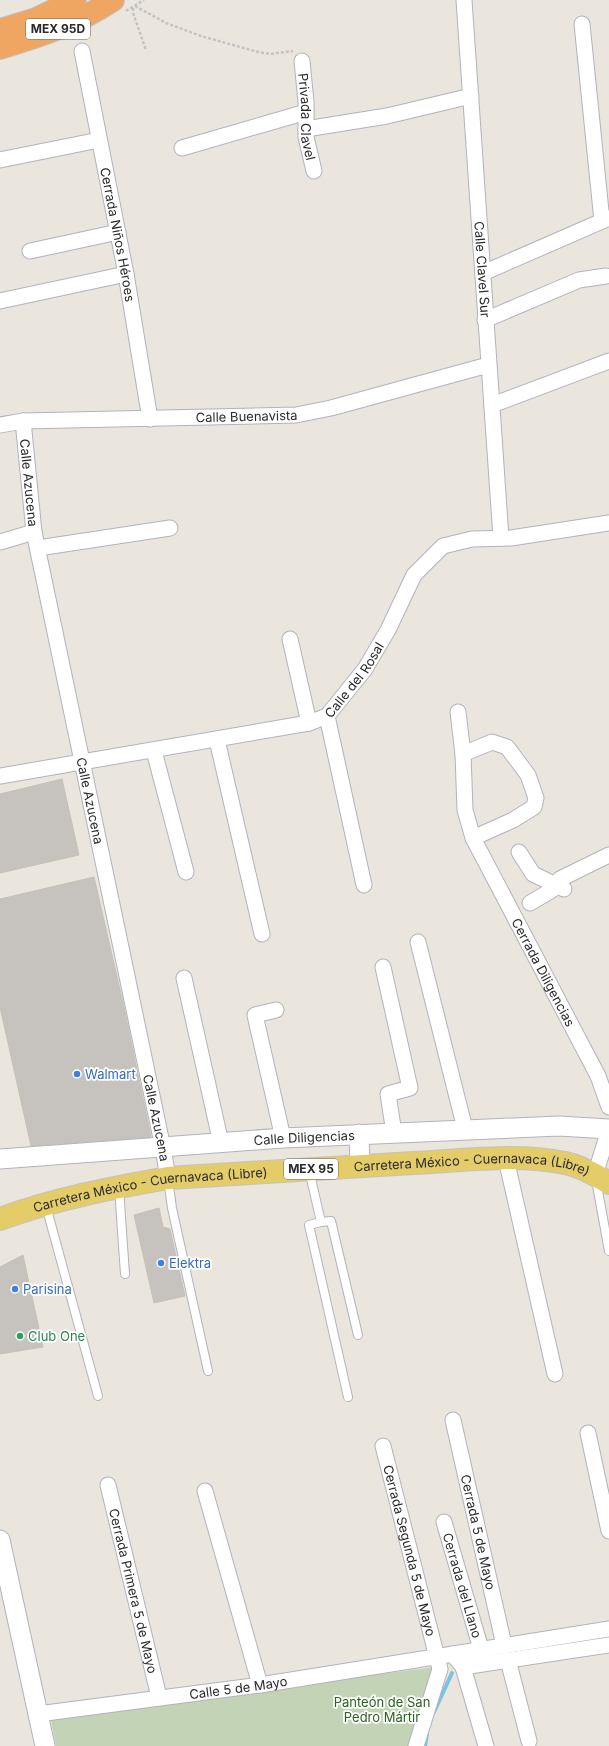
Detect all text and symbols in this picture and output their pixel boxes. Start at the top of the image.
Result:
road number: MEX 95D [26,19,90,39]
street label: Privada Clavel [295,72,319,162]
street label: Cerrada Niños Héroes [97,166,138,303]
street label: Calle Clavel Sur [471,221,494,318]
street label: Calle Buenavista [195,407,298,425]
street label: Calle Azucena [17,438,41,527]
street label: Calle del Rosal [321,639,387,721]
street label: Calle Azucena [73,756,107,845]
street label: Cerrada Diligencias [508,915,579,1029]
place label: Walmart [85,1066,136,1082]
marker: Walmart [72,1069,82,1079]
street label: Calle Azucena [140,1073,173,1162]
street label: Calle Diligencias [253,1127,355,1148]
street label: Carretera México - Cuernavaca (Libre) [353,1150,593,1179]
road number: MEX 95 [284,1159,338,1179]
street label: Carretera México - Cuernavaca (Libre) [31,1164,268,1215]
place label: Elektra [169,1255,211,1271]
marker: Elektra [156,1258,166,1268]
place label: Parisina [23,1281,72,1297]
marker: Parisina [10,1284,20,1294]
place label: Club One [28,1328,85,1344]
marker: Club One [15,1331,25,1341]
street label: Cerrada Segunda 5 de Mayo [380,1463,439,1638]
street label: Cerrada 5 de Mayo [458,1473,499,1592]
street label: Cerrada Primera 5 de Mayo [106,1507,161,1675]
street label: Cerrada del Llano [440,1531,485,1640]
street label: Calle 5 de Mayo [188,1673,289,1702]
park label: Panteón de San Pedro Mártir [334,1694,430,1725]

